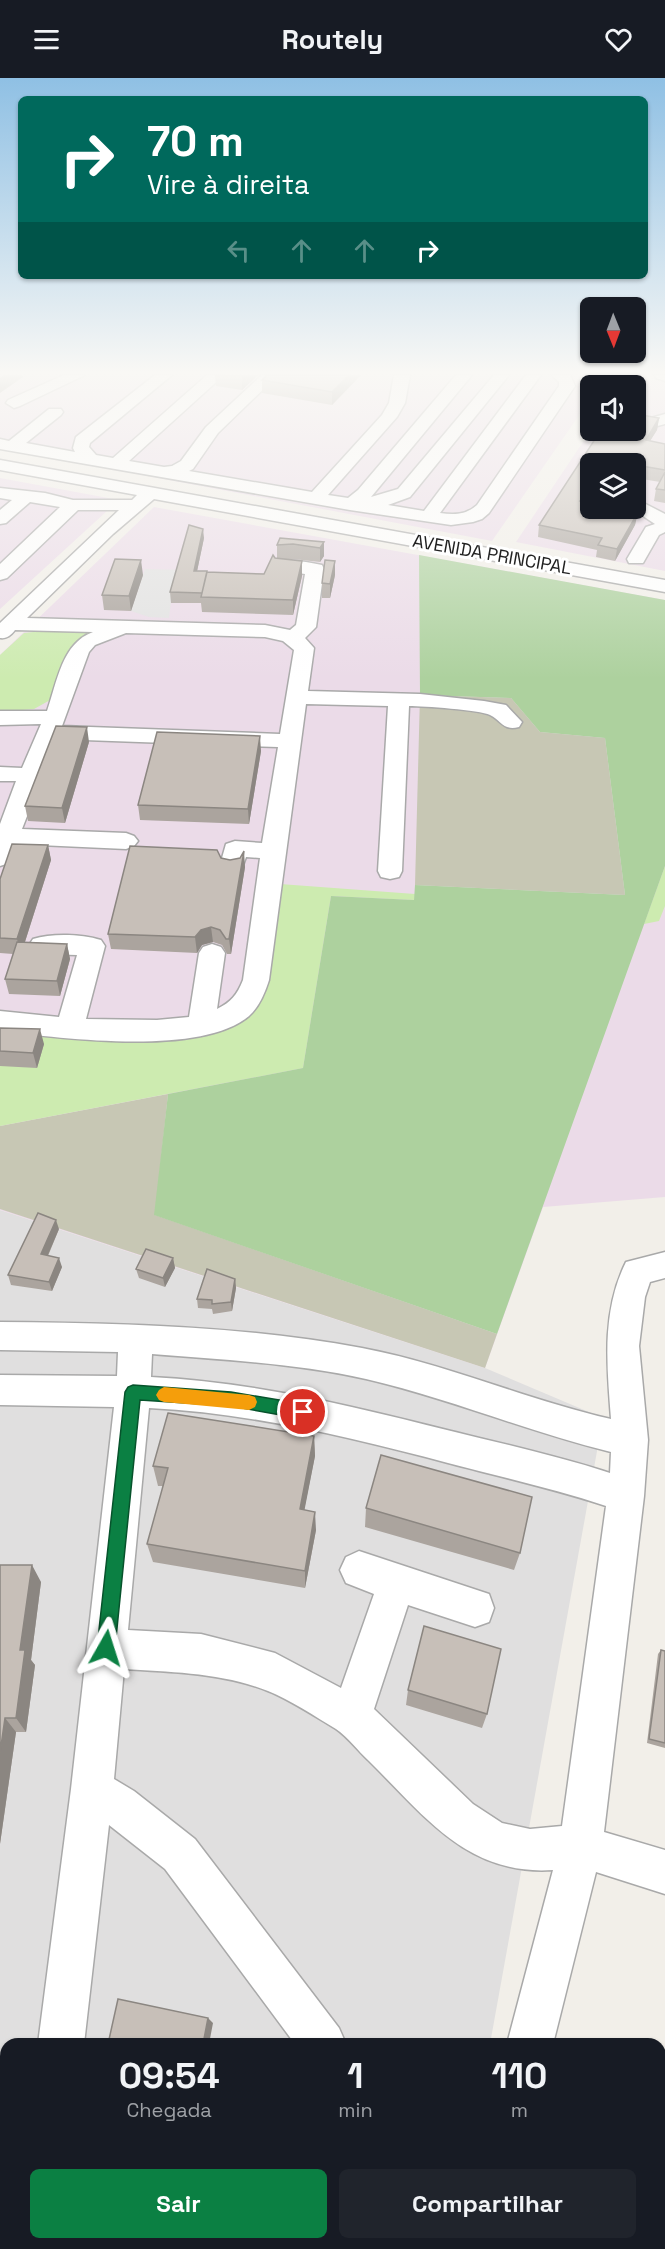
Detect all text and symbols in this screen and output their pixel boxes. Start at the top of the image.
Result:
text: Routely [282,22,383,57]
icon: menu [30,23,63,56]
icon: heart [602,23,635,56]
text: 70 m [147,115,244,168]
icon: right [48,120,126,198]
text: Vire à direita [147,167,310,202]
icon: left [222,234,255,267]
icon: ahead [285,234,318,267]
icon: ahead [348,234,381,267]
icon: right [411,234,444,267]
north arrow [580,297,646,363]
map controls [580,297,646,519]
button: sound [580,375,646,441]
button: layers [580,453,646,519]
street label: AVENIDA PRINCIPAL [411,529,573,579]
pin [277,1386,328,1437]
icon: arrive [286,1395,319,1428]
position arrow [74,1616,138,1680]
text: 09:54 [119,2053,220,2099]
text: 1 [347,2053,364,2099]
text: 110 [491,2053,547,2099]
text: Chegada [126,2097,212,2123]
text: min [338,2097,373,2123]
text: m [511,2097,528,2123]
button: Sair [30,2169,327,2238]
button: Compartilhar [339,2169,636,2238]

